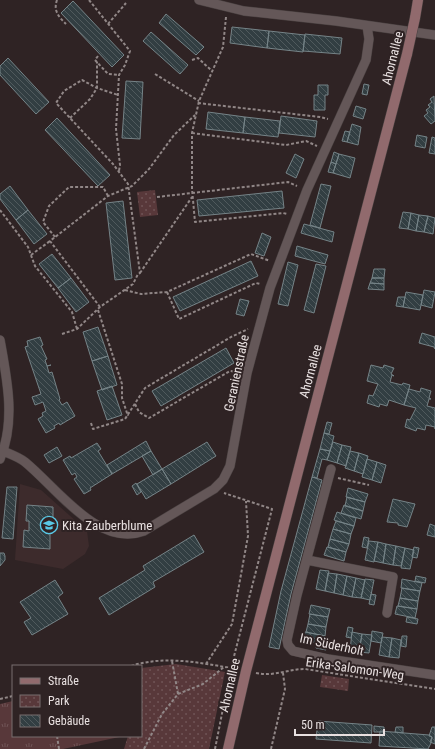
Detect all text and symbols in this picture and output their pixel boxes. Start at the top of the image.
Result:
street label: Ahornallee [379,30,406,87]
street label: Geranienstraße [221,333,252,413]
street label: Ahornallee [296,343,325,400]
school or university icon: Kita Zauberblume [39,515,59,535]
place label: Kita Zauberblume [62,518,152,533]
street label: Im Süderholt [298,630,365,659]
street label: Erika-Salomon-Weg [305,654,405,683]
street label: Ahornallee [216,657,243,714]
legend [12,665,142,737]
text: Straße [48,674,79,688]
text: Park [48,694,70,708]
scale bar [295,711,384,737]
text: Gebäude [48,714,90,728]
text: 50 m [301,718,325,732]

